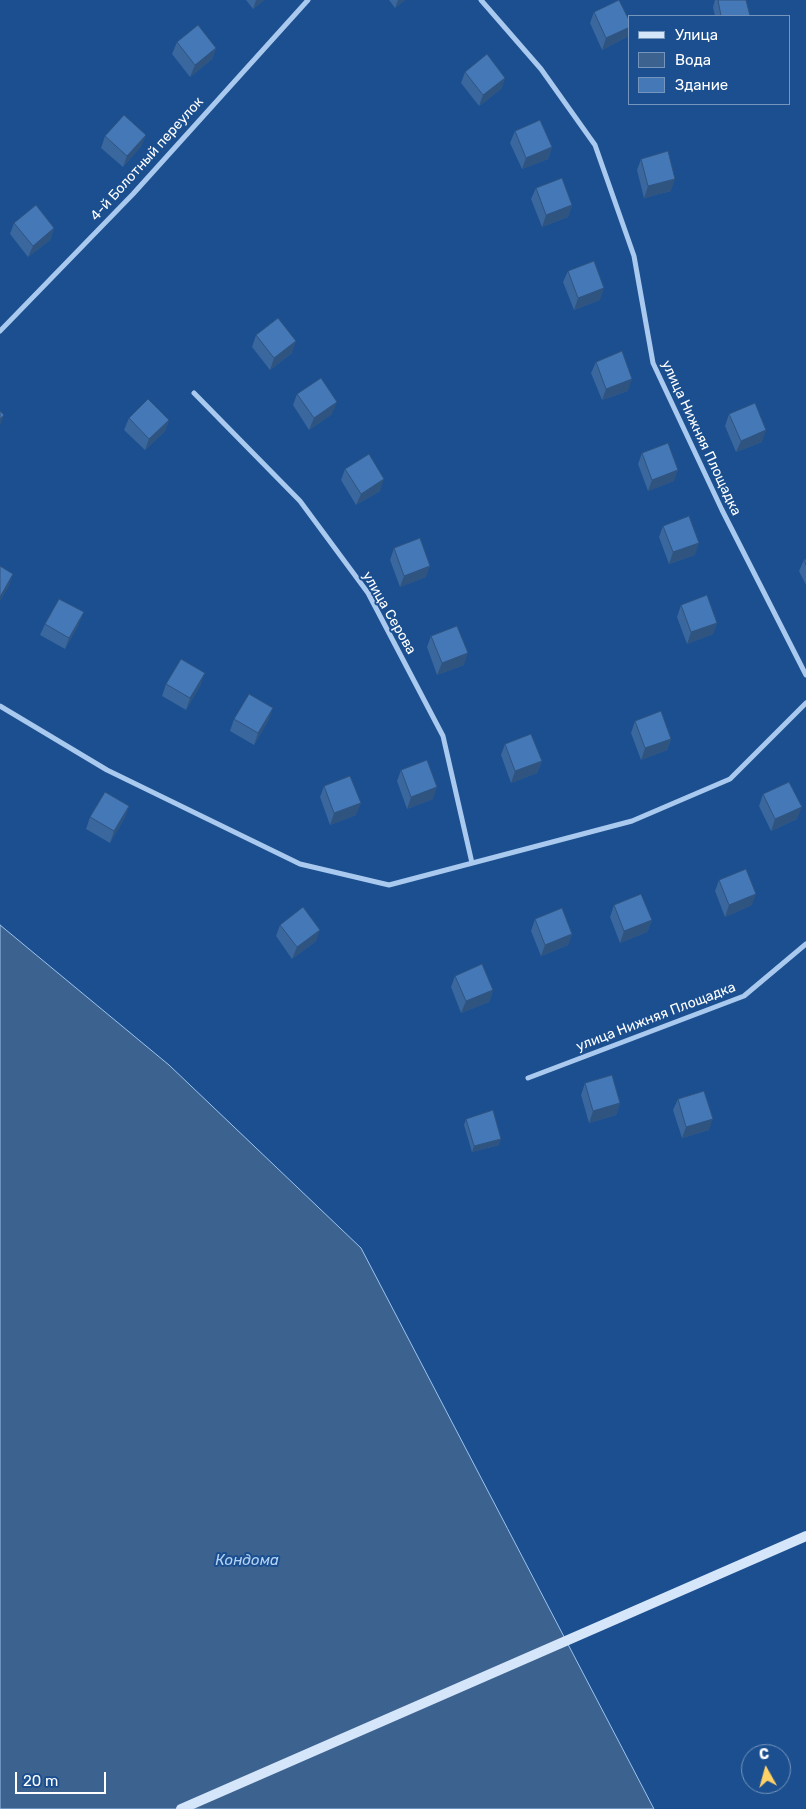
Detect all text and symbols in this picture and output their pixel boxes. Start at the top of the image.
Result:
legend [628,15,791,105]
text: Улица [675,26,718,44]
text: Вода [675,51,711,69]
text: Здание [675,76,728,94]
street label: 4-й Болотный переулок [87,94,207,224]
street label: улица Нижняя Площадка [658,358,744,518]
street label: улица Серова [359,569,419,657]
street label: улица Нижняя Площадка [574,979,738,1055]
water label: Кондома [215,1552,279,1570]
north arrow [741,1744,791,1794]
text: С [758,1746,770,1764]
scale bar [18,1762,109,1794]
text: 20 m [23,1772,58,1790]

